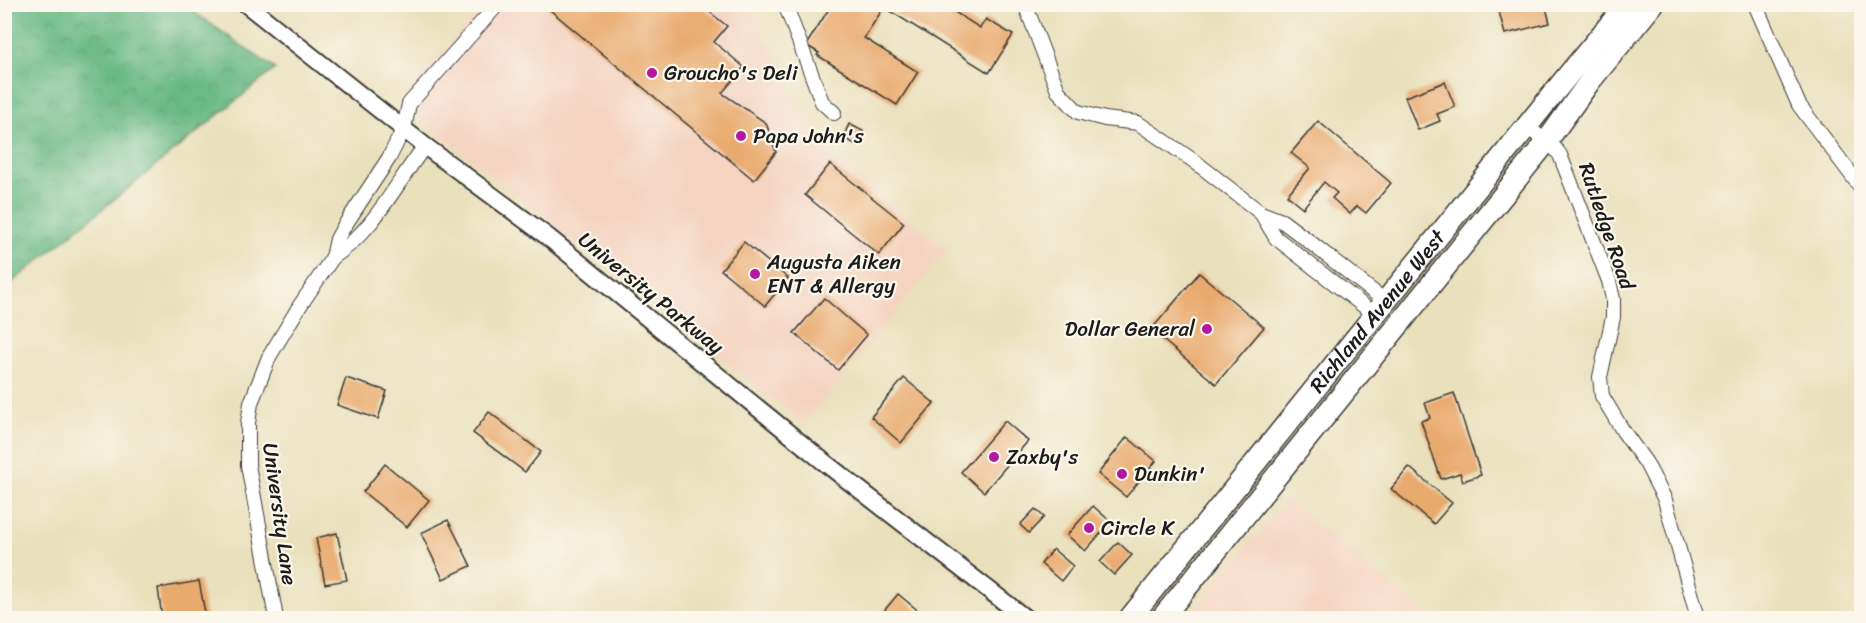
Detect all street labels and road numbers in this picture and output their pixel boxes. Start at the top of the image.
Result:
street label: Rutledge Road [1568,157,1647,297]
street label: Richland Avenue West [1299,220,1456,402]
street label: University Parkway [569,222,733,364]
street label: University Lane [251,440,309,588]

